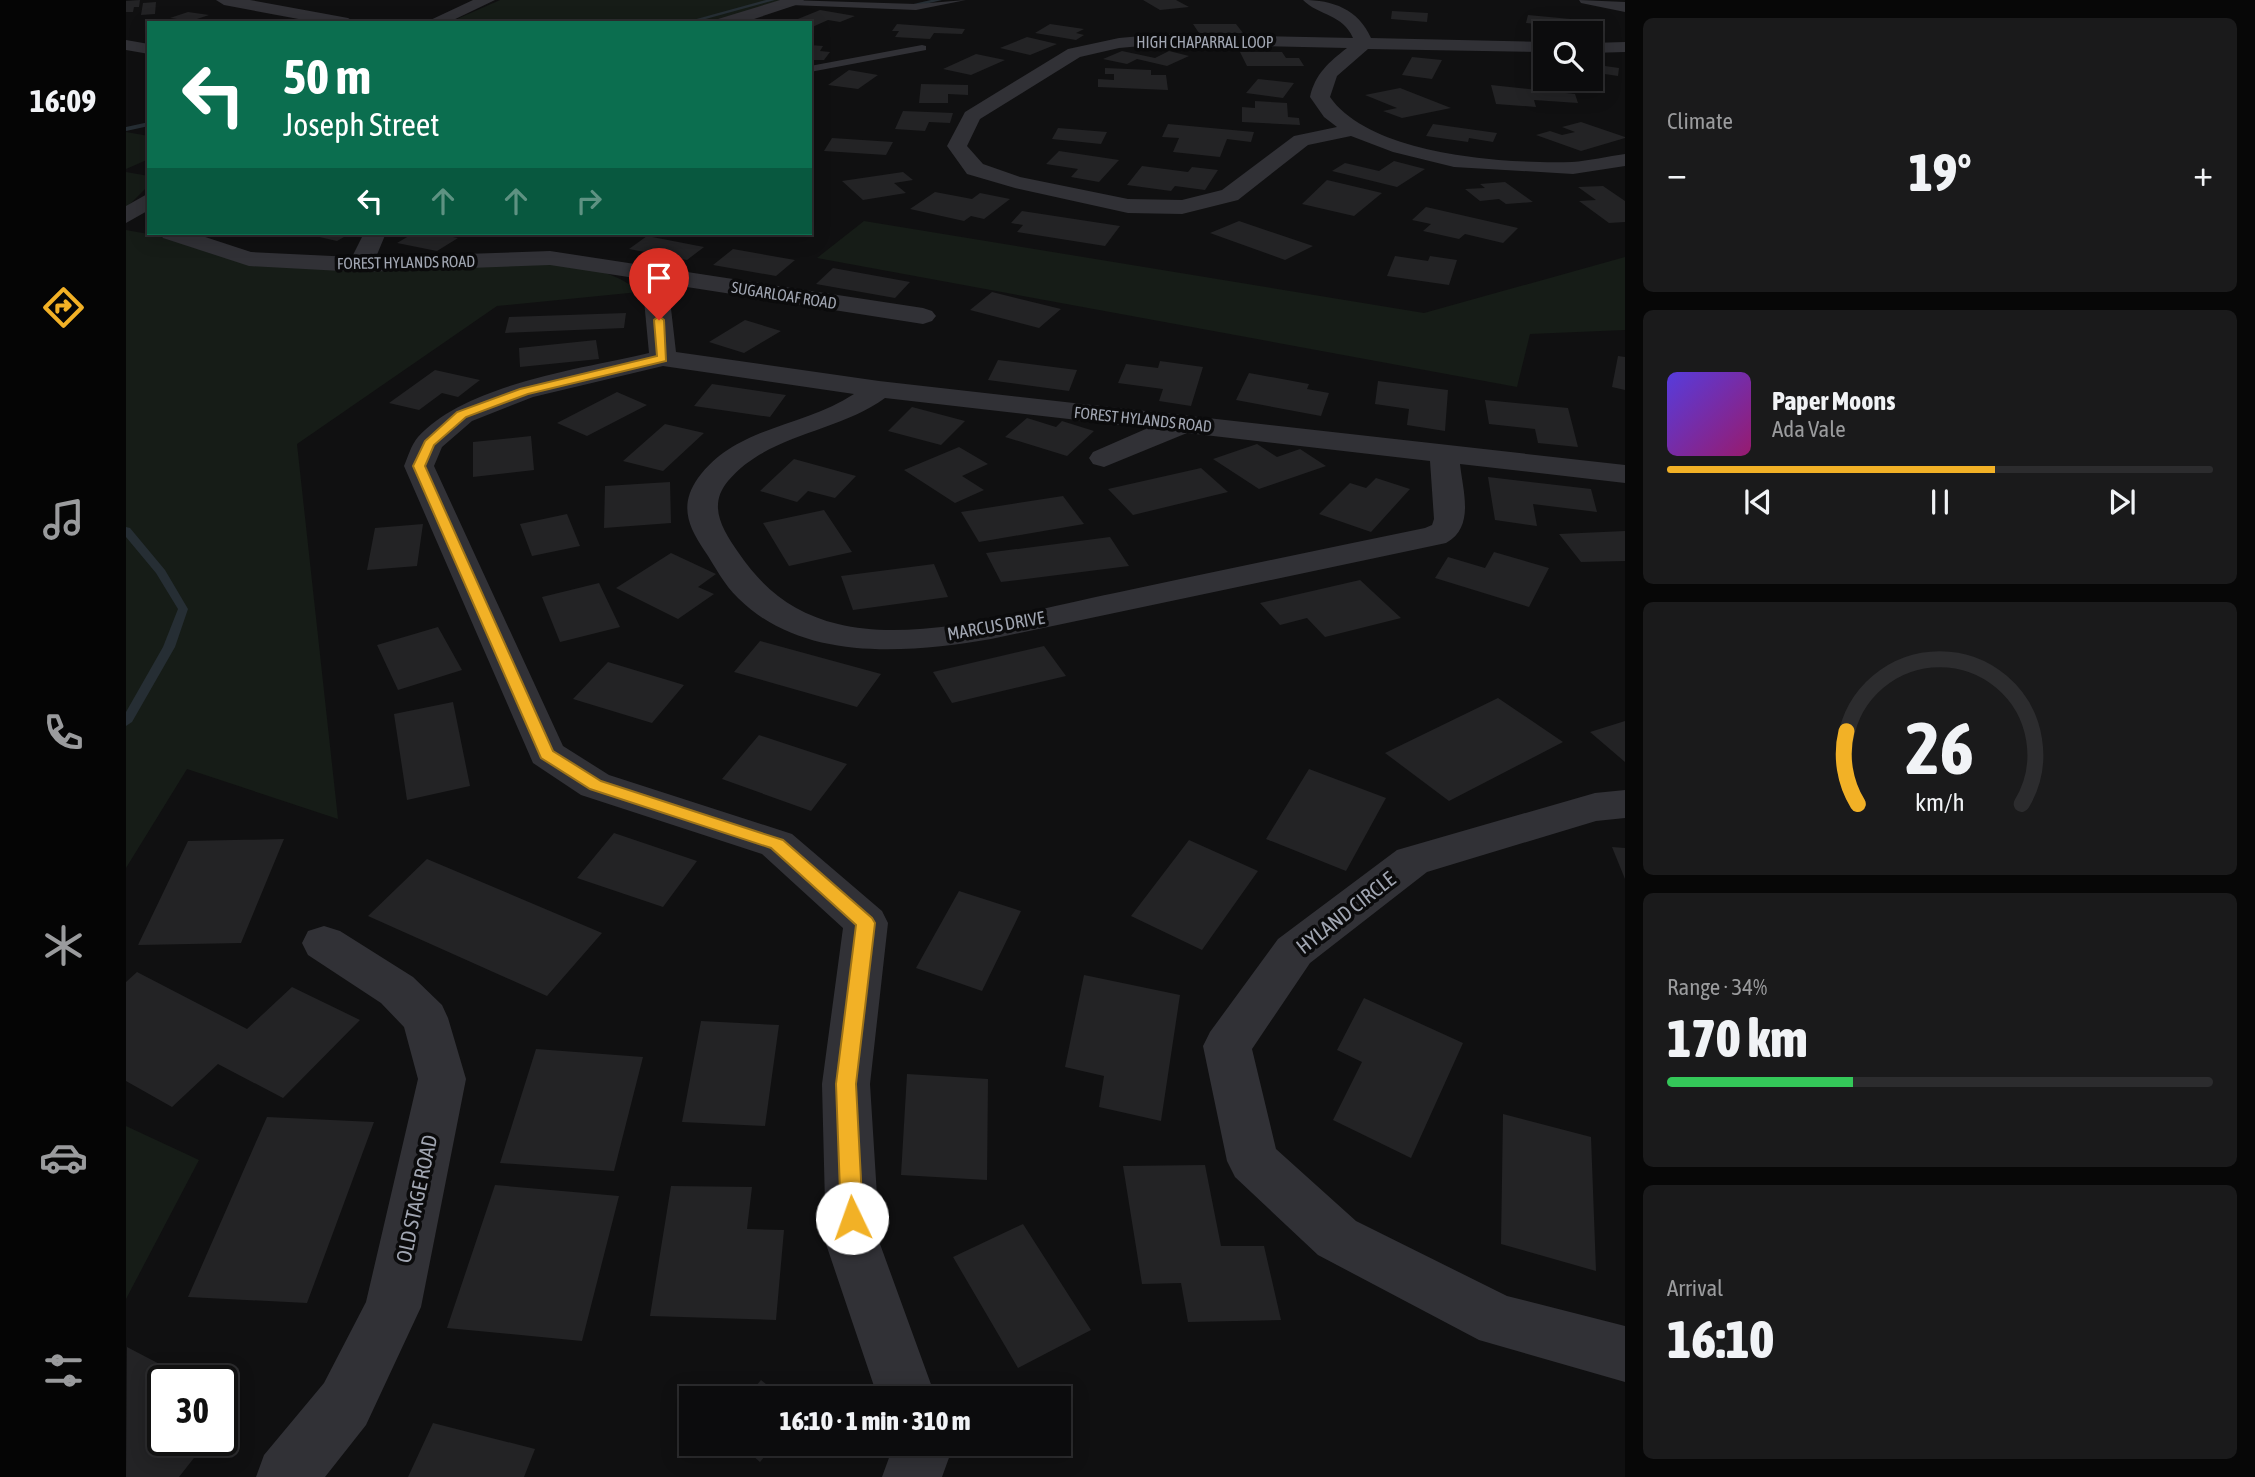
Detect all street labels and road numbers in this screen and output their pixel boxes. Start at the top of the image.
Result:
street label: HIGH CHAPARRAL LOOP [1136,33,1274,51]
street label: FOREST HYLANDS ROAD [337,252,475,272]
street label: SUGARLOAF ROAD [730,278,838,312]
street label: FOREST HYLANDS ROAD [1073,403,1213,435]
street label: MARCUS DRIVE [946,607,1047,644]
street label: HYLAND CIRCLE [1291,866,1400,958]
street label: OLD STAGE ROAD [391,1133,441,1265]

